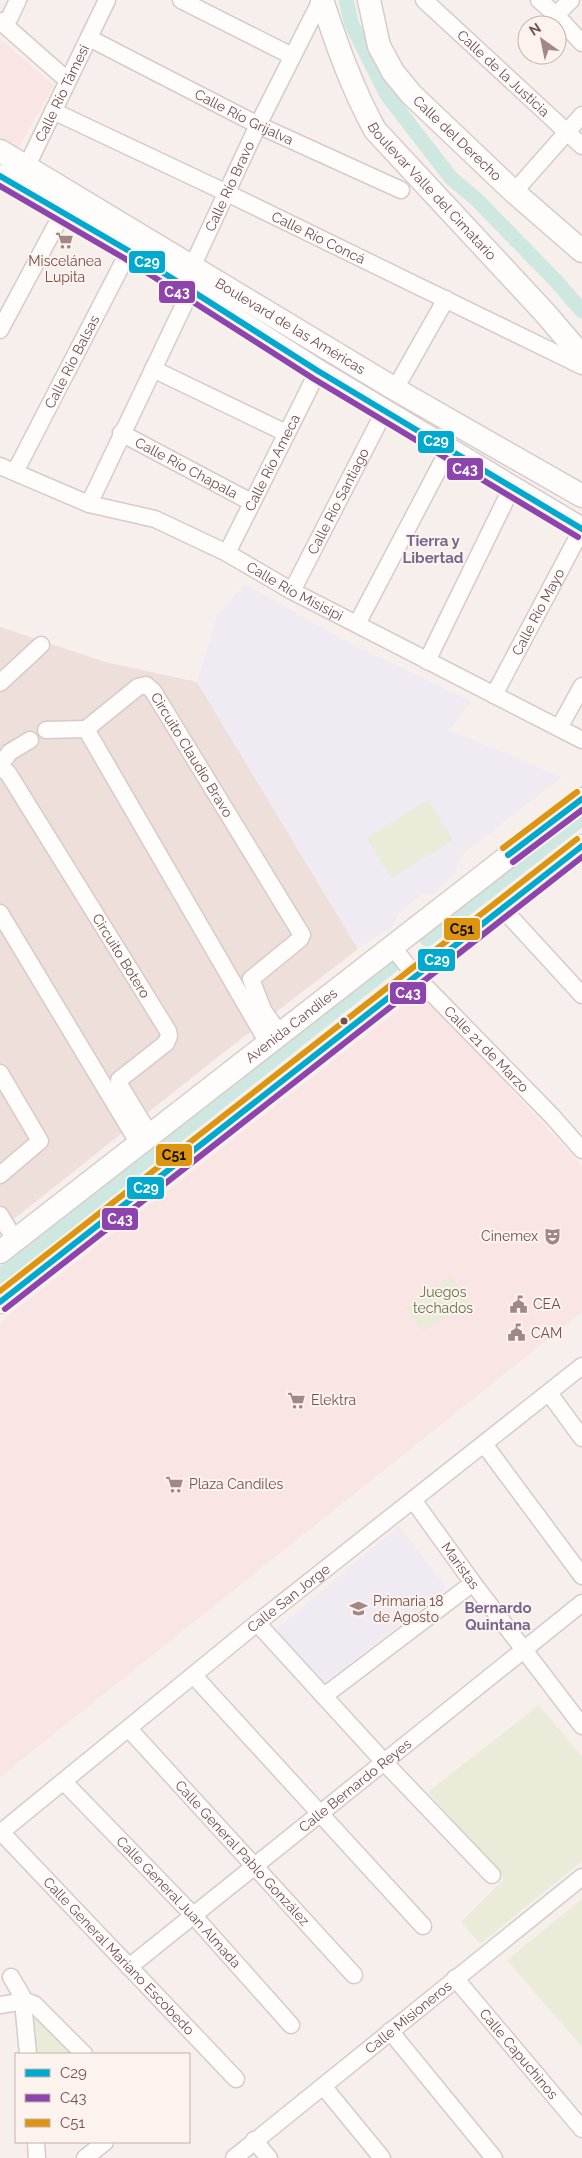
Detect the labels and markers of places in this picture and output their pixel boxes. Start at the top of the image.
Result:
supermarket icon: Miscelánea Lupita [55,231,75,251]
place label: Miscelánea Lupita [28,253,102,285]
unlabelled marker [339,1016,349,1026]
theatre icon: Cinemex [542,1226,562,1246]
place label: Cinemex [481,1228,538,1244]
public building icon: CEA [509,1294,529,1314]
place label: CEA [533,1296,561,1312]
public building icon: CAM [507,1323,527,1343]
place label: CAM [531,1325,562,1341]
supermarket icon: Elektra [287,1390,307,1410]
place label: Elektra [311,1392,356,1408]
supermarket icon: Plaza Candiles [165,1474,185,1494]
place label: Plaza Candiles [189,1476,283,1492]
place label: Primaria 18 de Agosto [373,1593,444,1625]
school or university icon: Primaria 18 de Agosto [349,1599,369,1619]

